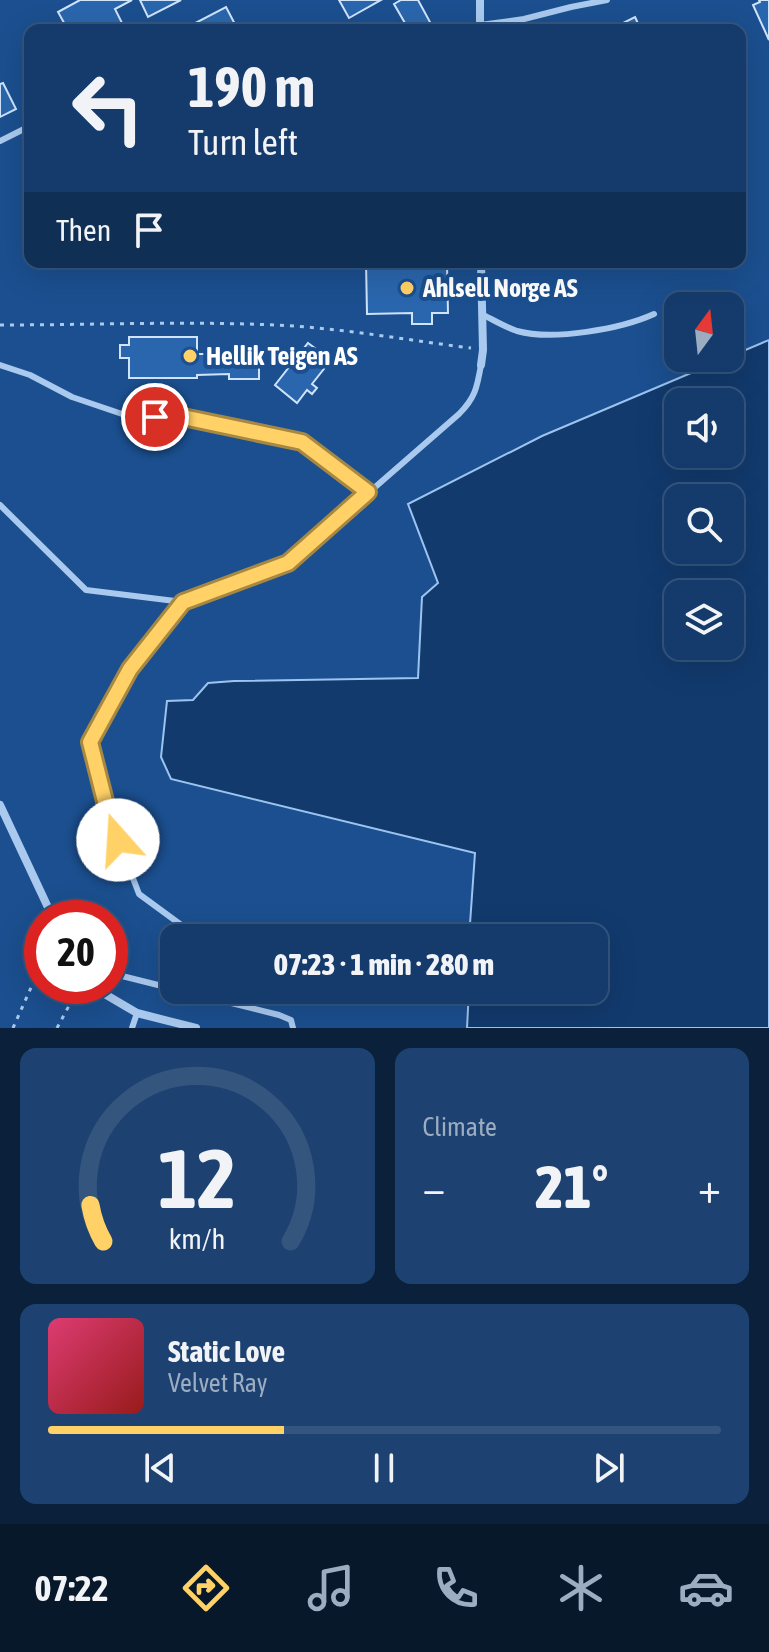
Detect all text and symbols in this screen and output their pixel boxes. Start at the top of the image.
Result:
text: 190 m [188,55,315,119]
icon: left [56,56,160,160]
text: Turn left [188,121,298,163]
icon: arrive [127,208,171,252]
text: Then [56,213,111,247]
place label: Ahlsell Norge AS [422,273,578,303]
marker: Ahlsell Norge AS [398,279,416,297]
north arrow [664,292,744,372]
map controls [664,292,744,660]
place label: Hellik Teigen AS [206,341,358,371]
marker: Hellik Teigen AS [181,347,199,365]
pin [121,383,189,451]
button: sound [664,388,744,468]
icon: arrive [133,395,177,439]
button: search [664,484,744,564]
button: layers [664,580,744,660]
position arrow [76,798,160,882]
speed limit sign: 20 [24,900,128,1004]
text: 07:23 · 1 min · 280 m [274,947,494,981]
text: Climate [423,1112,497,1142]
text: 12 [158,1130,236,1226]
text: 21° [535,1152,608,1221]
text: − [423,1162,445,1212]
text: + [698,1162,721,1212]
text: km/h [169,1222,226,1255]
text: Static Love [168,1334,285,1368]
text: Velvet Ray [168,1368,268,1398]
icon: previous [138,1446,182,1490]
icon: pause [362,1446,406,1490]
icon: next [587,1446,631,1490]
icon: directions [178,1560,234,1616]
icon: music [303,1560,359,1616]
icon: phone [428,1560,484,1616]
icon: climate [553,1560,609,1616]
icon: car [678,1560,734,1616]
text: 07:22 [35,1567,109,1609]

